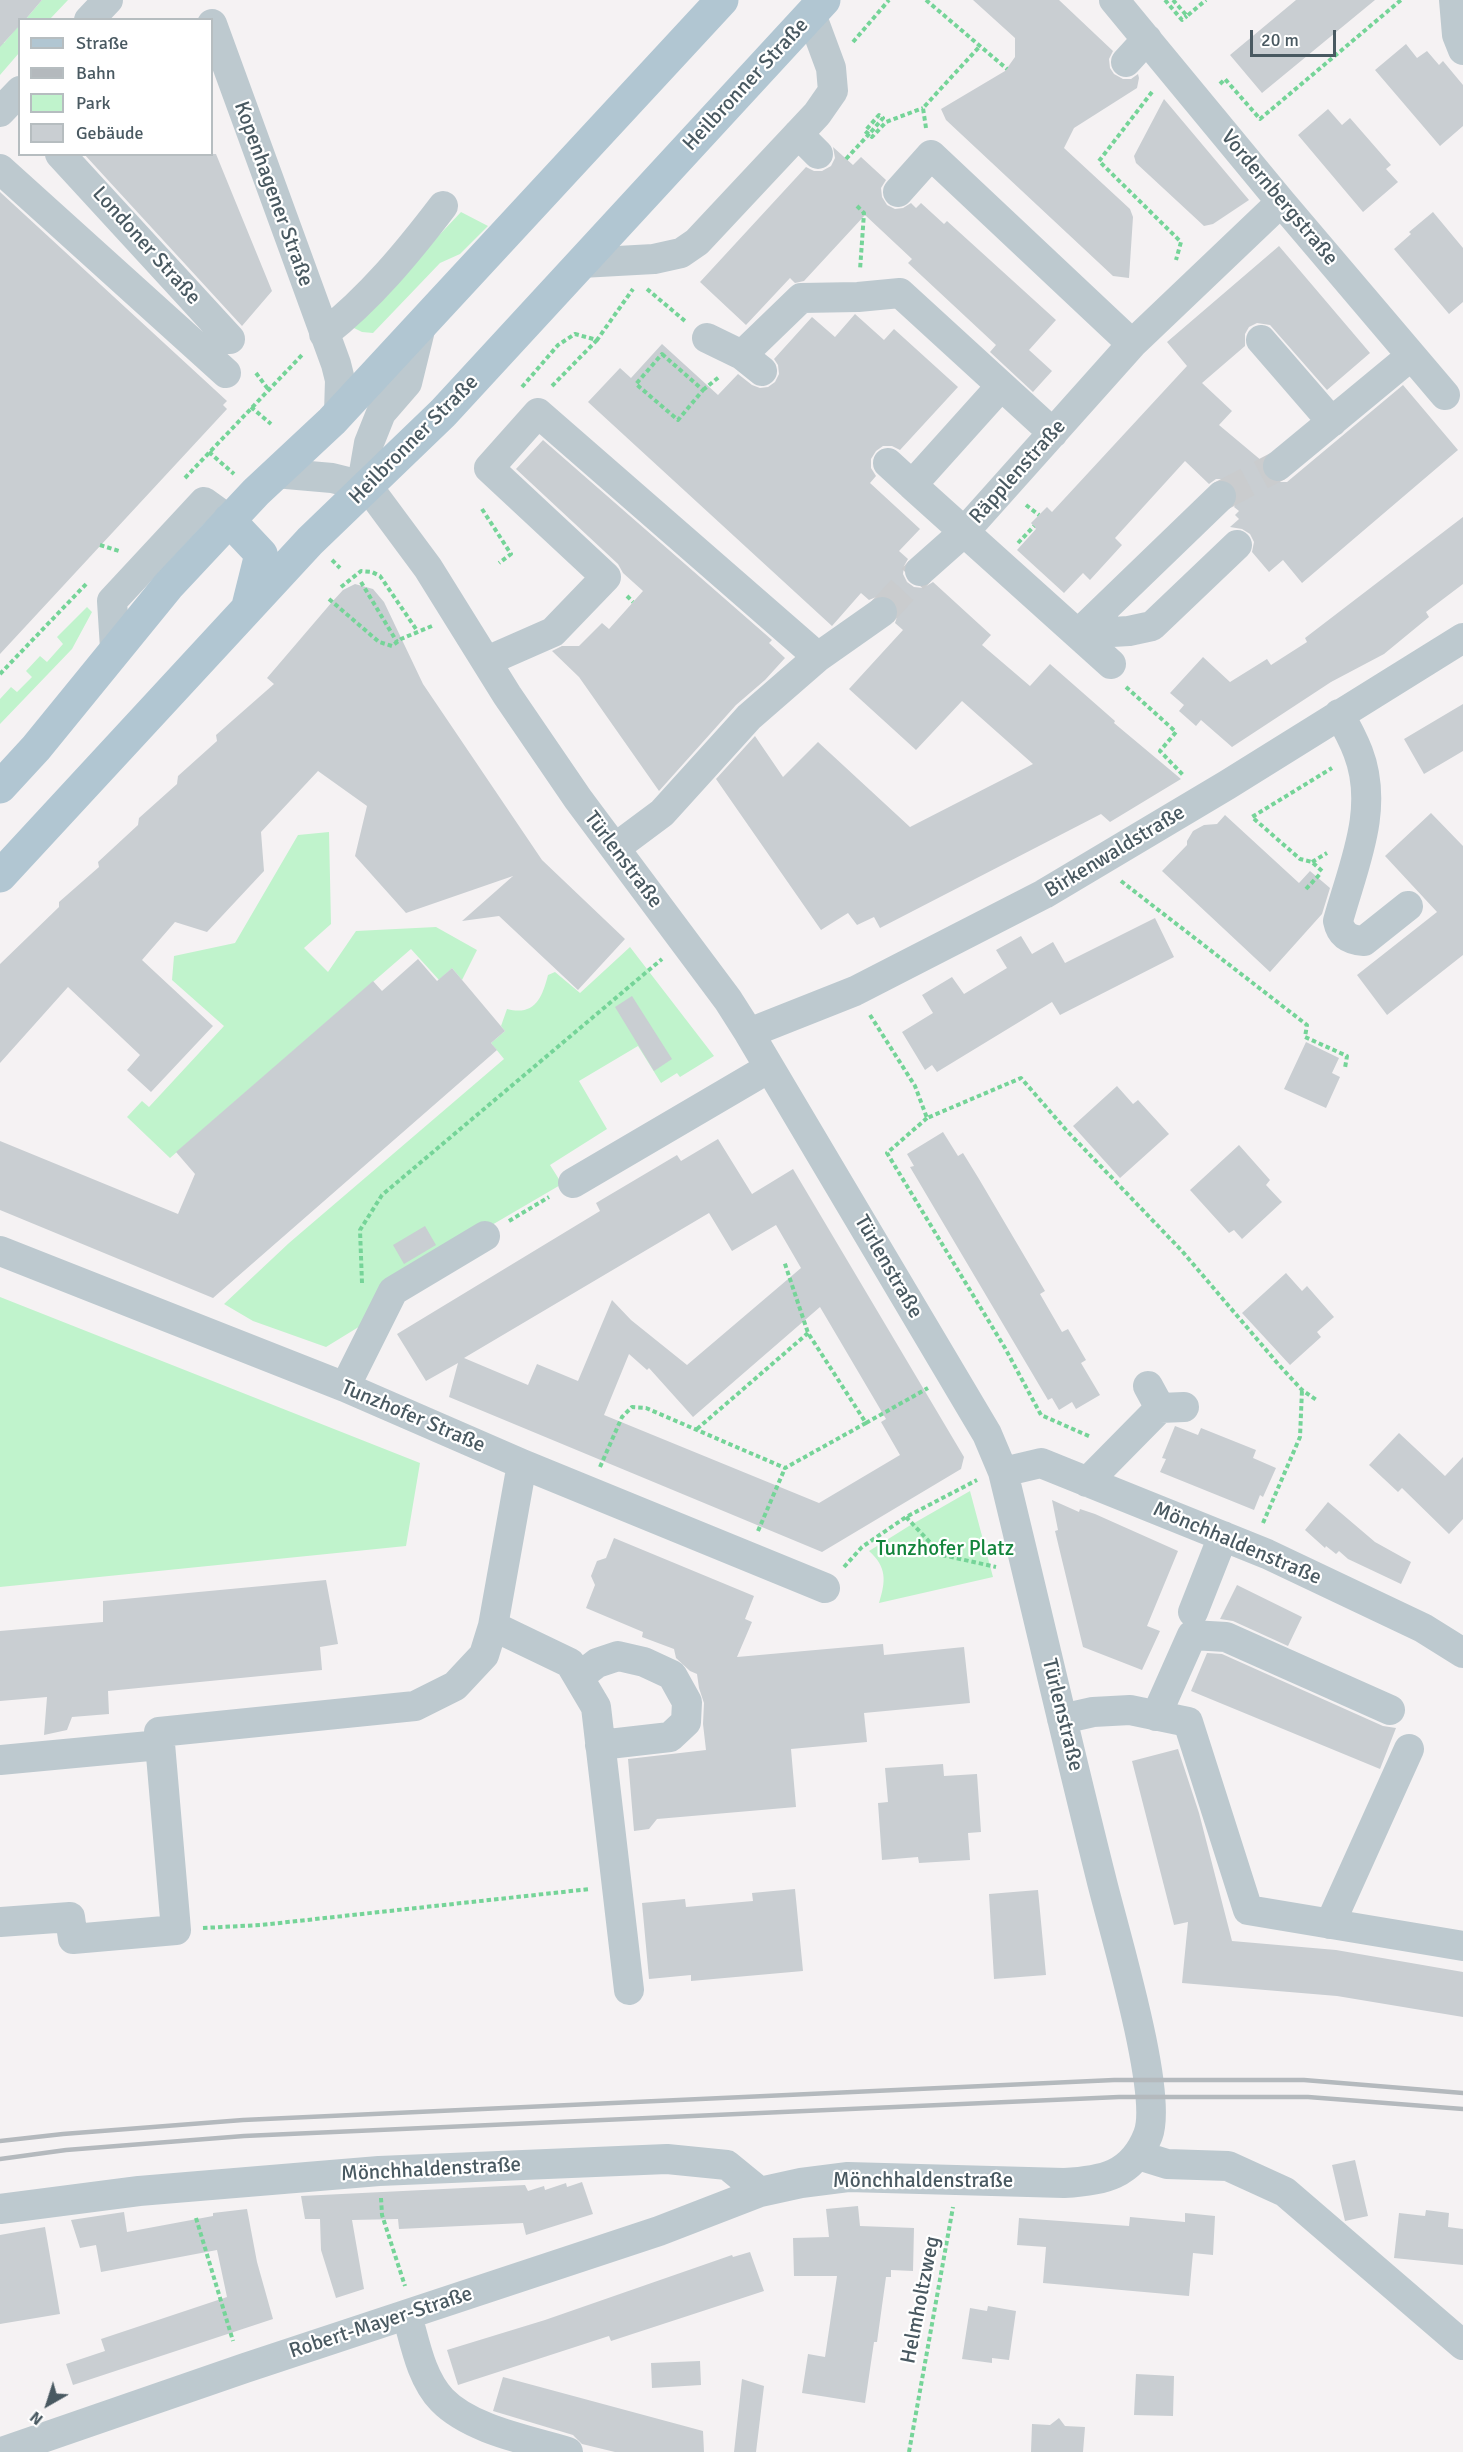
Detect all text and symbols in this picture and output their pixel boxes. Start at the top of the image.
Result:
street label: Heilbronner Straße [678,13,814,157]
legend [18,18,213,156]
scale bar [1253,18,1338,56]
text: 20 m [1261,29,1299,51]
text: Straße [76,32,128,54]
text: Bahn [76,62,116,84]
text: Park [76,92,111,114]
street label: Kopenhagener Straße [228,98,318,290]
text: Gebäude [76,122,144,144]
street label: Vordernbergstraße [1215,125,1343,271]
street label: Londoner Straße [86,182,206,310]
street label: Heilbronner Straße [344,370,484,510]
street label: Räpplenstraße [965,415,1071,529]
street label: Birkenwaldstraße [1040,800,1190,904]
street label: Türlenstraße [578,807,668,913]
street label: Türlenstraße [848,1211,928,1323]
street label: Tunzhofer Straße [337,1375,489,1459]
street label: Mönchhaldenstraße [1149,1497,1325,1591]
park label: Tunzhofer Platz [876,1536,1014,1562]
street label: Türlenstraße [1036,1656,1088,1774]
street label: Mönchhaldenstraße [340,2153,522,2187]
street label: Mönchhaldenstraße [833,2168,1013,2194]
street label: Helmholtzweg [896,2234,946,2366]
street label: Robert-Mayer-Straße [286,2281,476,2365]
north arrow [18,2374,78,2434]
text: N [26,2407,47,2429]

